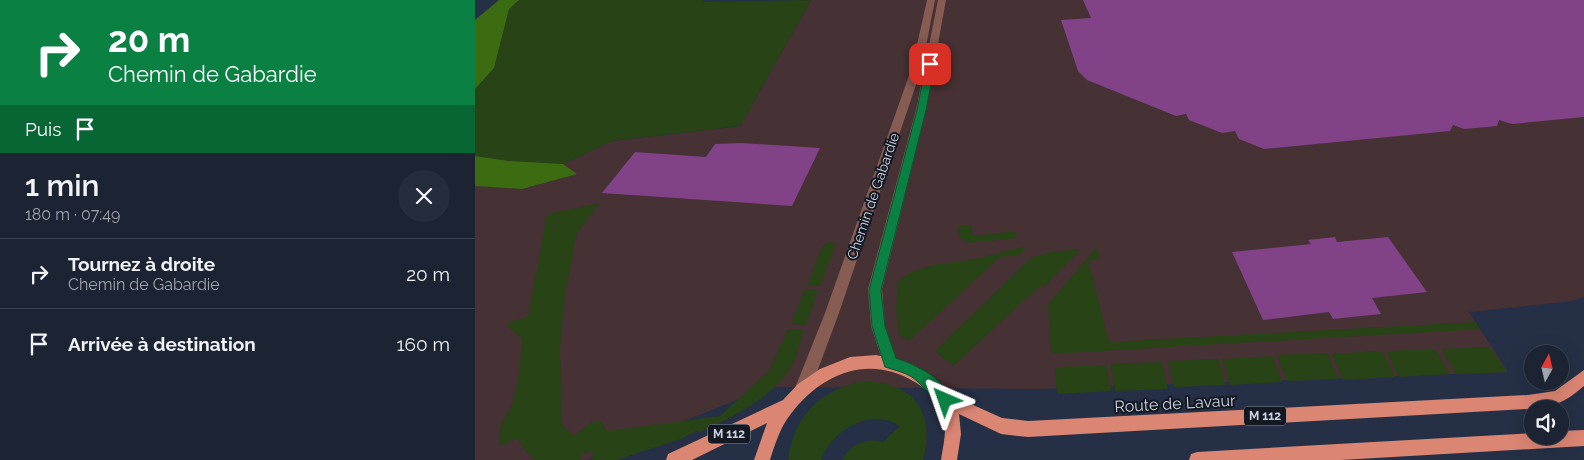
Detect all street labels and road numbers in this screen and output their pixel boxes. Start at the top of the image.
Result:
street label: Chemin de Gabardie [844,131,902,261]
street label: Route de Lavaur [1114,391,1236,416]
road number: M 112 [1244,406,1286,426]
road number: M 112 [708,424,750,444]

